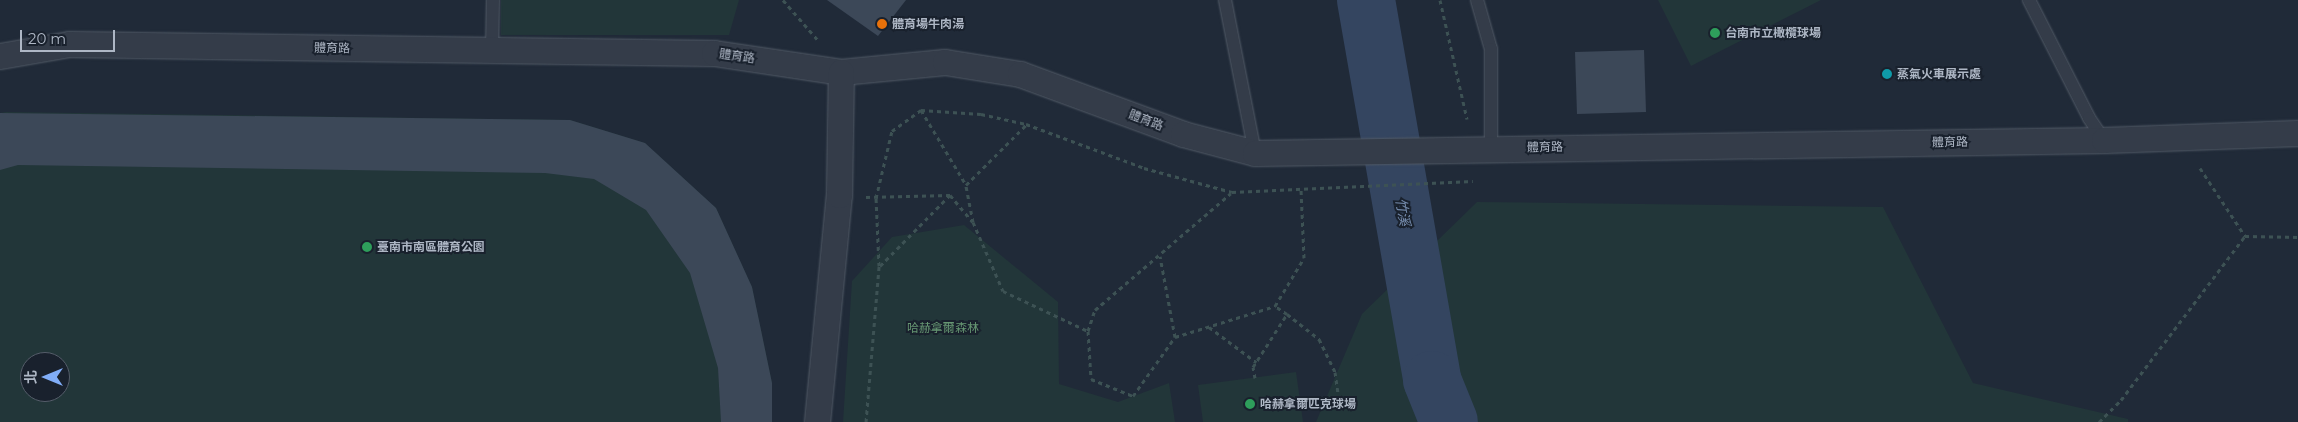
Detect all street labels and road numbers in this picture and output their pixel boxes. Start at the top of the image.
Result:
street label: 體育路 [314,40,350,56]
street label: 體育路 [718,46,756,66]
street label: 體育路 [1127,107,1165,133]
street label: 體育路 [1932,134,1968,150]
street label: 體育路 [1527,139,1563,155]

